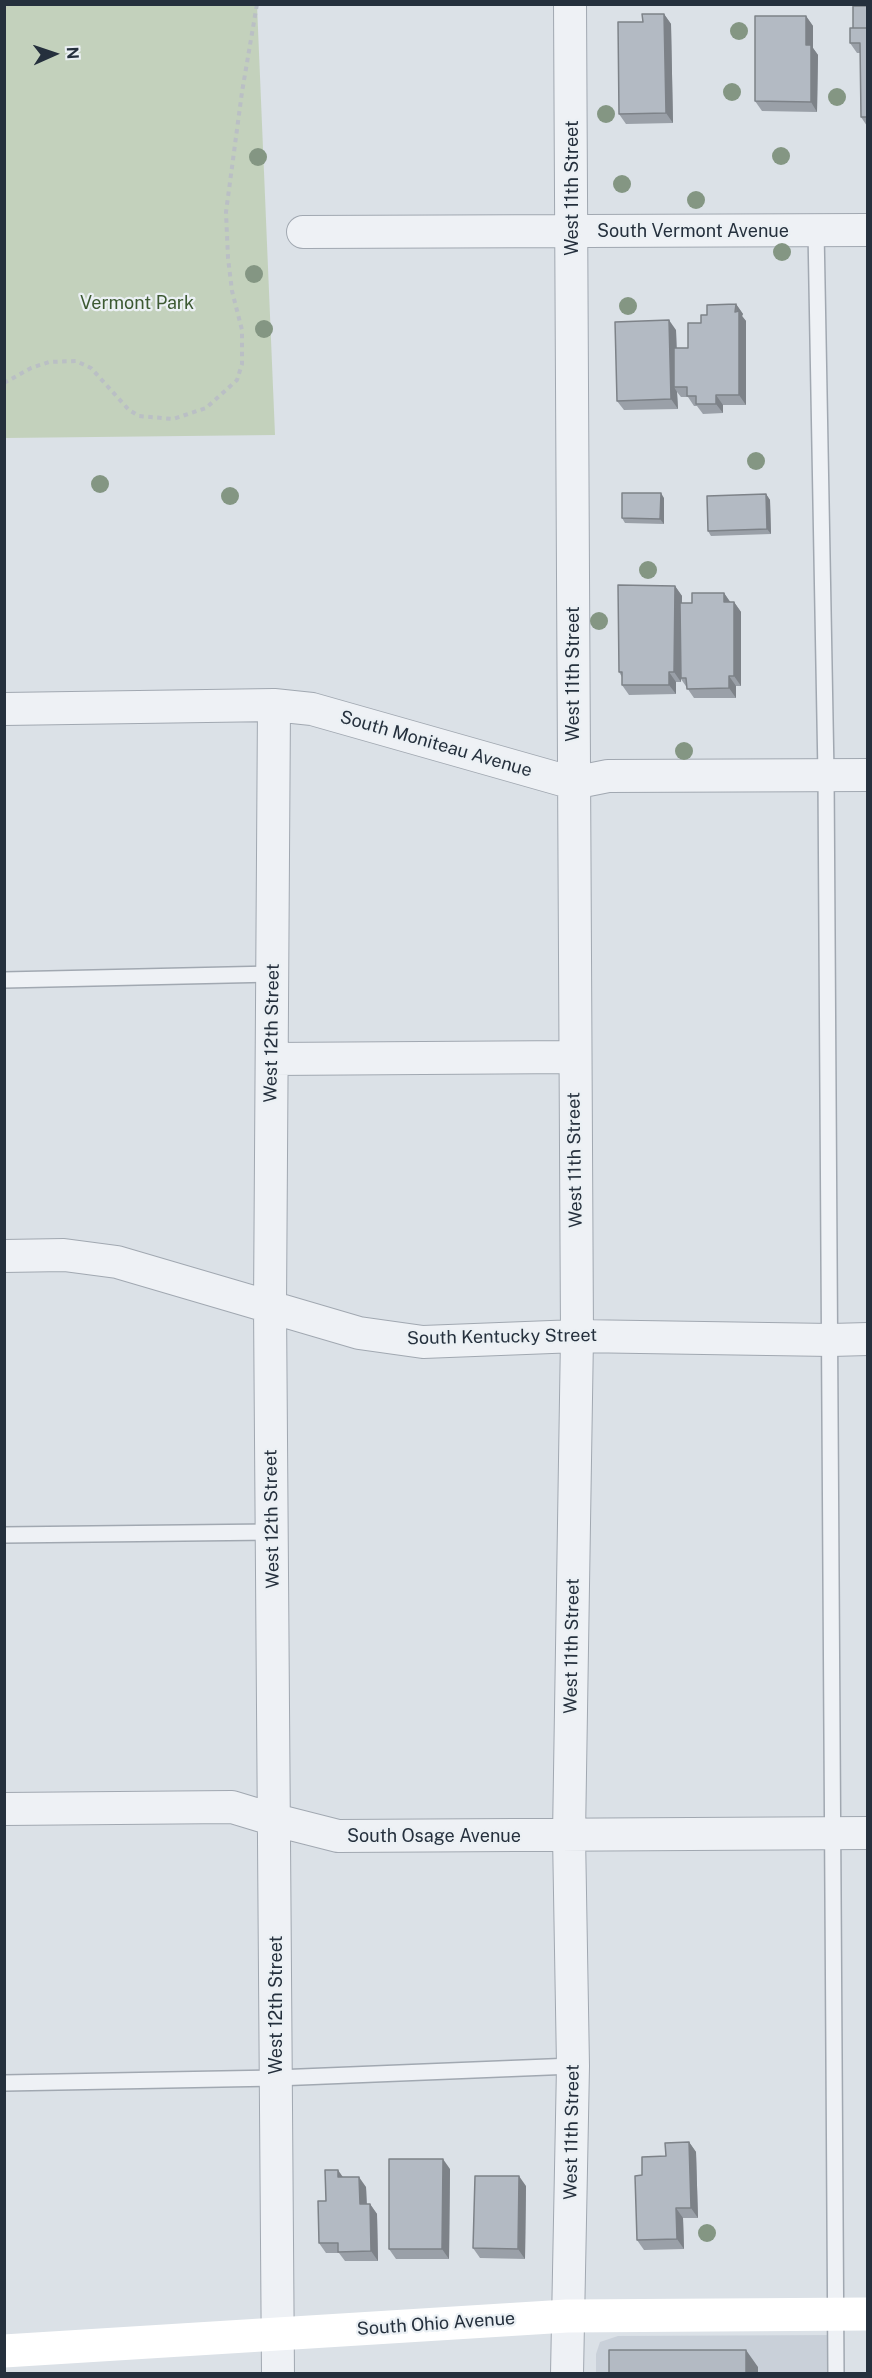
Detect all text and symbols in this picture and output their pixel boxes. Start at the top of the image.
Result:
north arrow [24,24,84,84]
text: N [63,46,82,60]
street label: West 11th Street [561,120,583,256]
street label: South Vermont Avenue [597,220,789,242]
park label: Vermont Park [80,292,194,314]
street label: West 11th Street [562,606,584,742]
street label: South Moniteau Avenue [338,706,534,782]
street label: West 12th Street [260,963,284,1103]
street label: West 11th Street [563,1092,587,1228]
street label: South Kentucky Street [407,1325,597,1349]
street label: West 12th Street [260,1449,284,1589]
street label: West 11th Street [560,1578,584,1714]
street label: South Osage Avenue [347,1825,521,1847]
street label: West 12th Street [265,1935,287,2075]
street label: West 11th Street [560,2064,584,2200]
street label: South Ohio Avenue [356,2308,516,2340]

